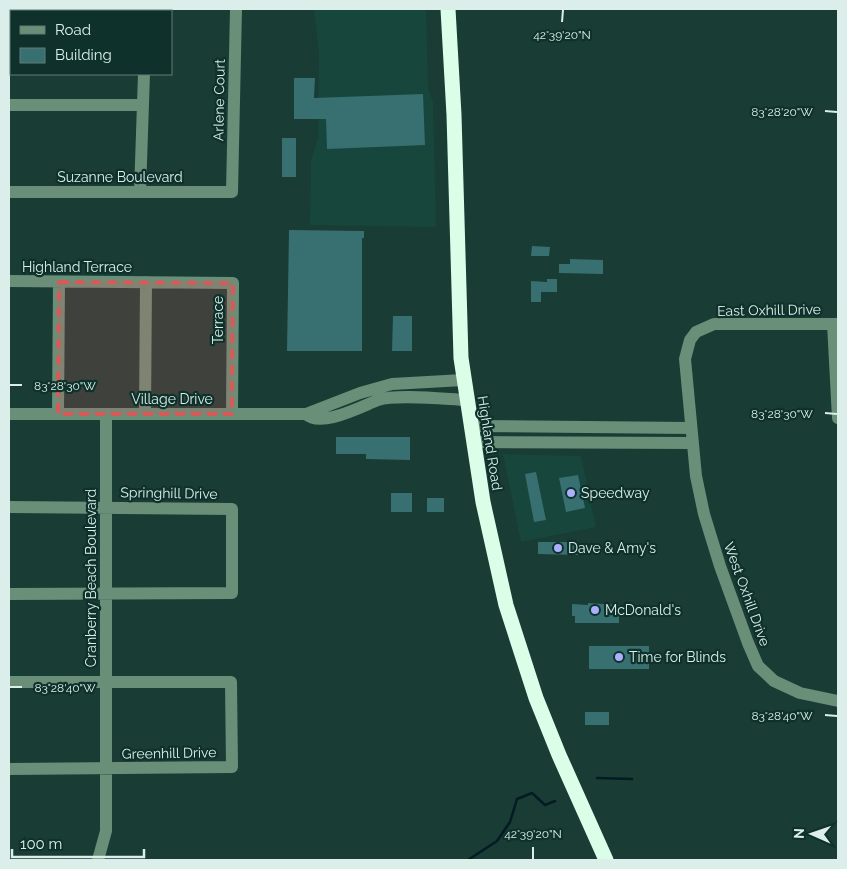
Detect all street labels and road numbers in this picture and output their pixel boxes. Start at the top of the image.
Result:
street label: Arlene Court [210,58,228,141]
street label: Suzanne Boulevard [57,169,183,185]
street label: Highland Terrace [22,259,132,275]
street label: Terrace [210,296,226,344]
street label: East Oxhill Drive [717,301,821,319]
street label: Village Drive [131,391,213,407]
street label: Highland Road [475,395,505,491]
street label: Springhill Drive [120,484,218,502]
street label: Cranberry Beach Boulevard [83,489,99,667]
street label: West Oxhill Drive [721,540,773,648]
street label: Greenhill Drive [122,744,216,762]

